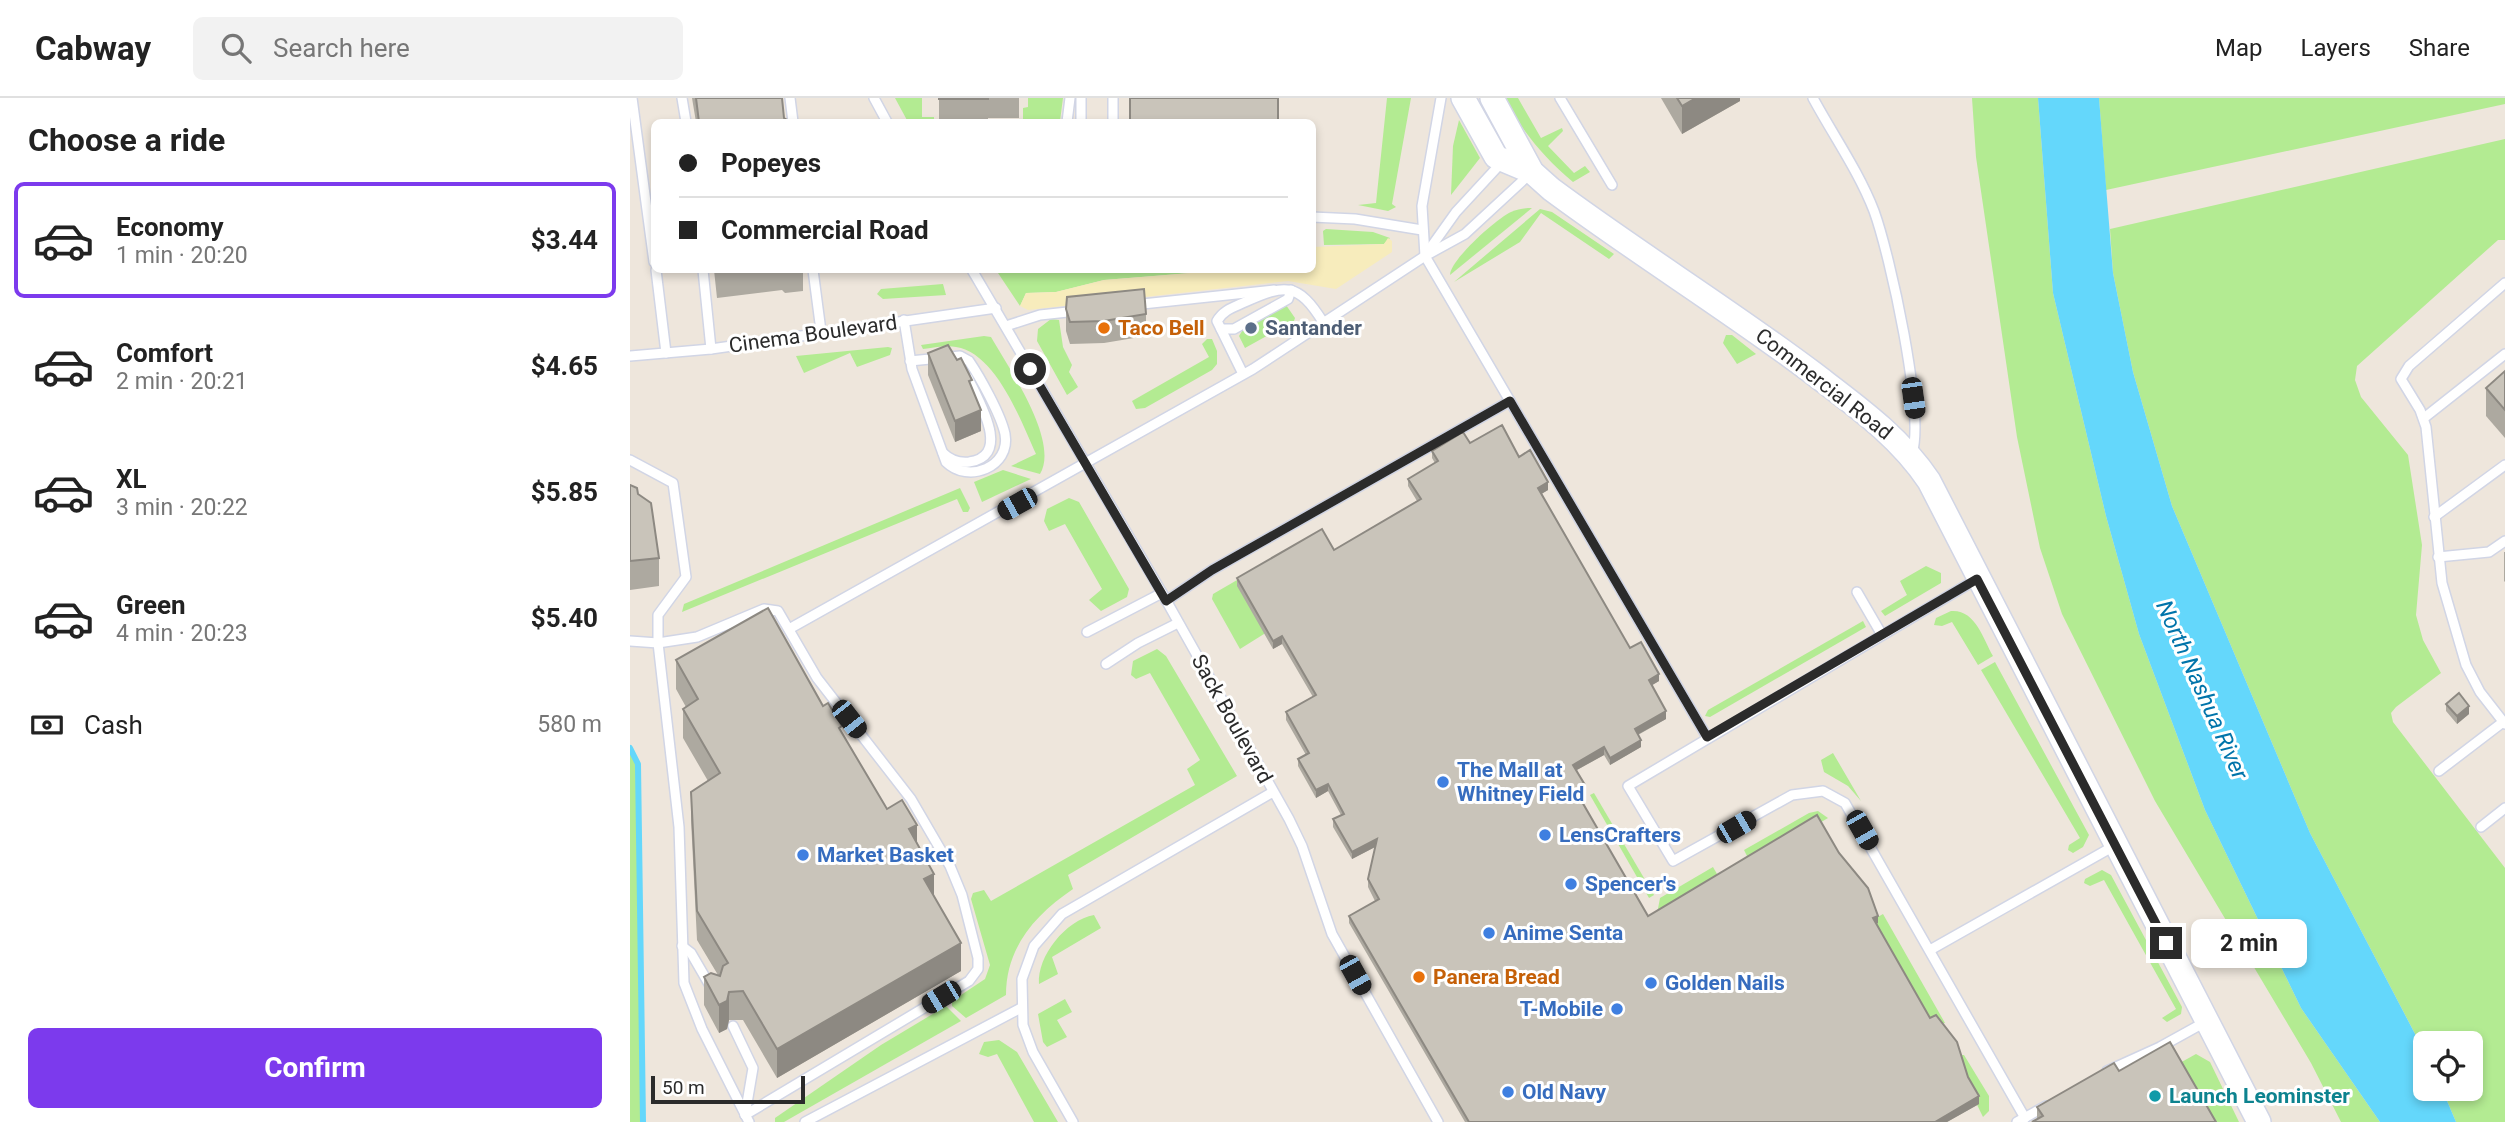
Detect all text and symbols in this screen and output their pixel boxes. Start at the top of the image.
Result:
search box [193,17,683,80]
text: Cabway [35,29,151,68]
icon: search [217,29,255,67]
text: Search here [273,33,410,63]
text: Map [2215,34,2263,62]
text: Layers [2301,34,2371,62]
text: Share [2409,34,2470,62]
text: Choose a ride [28,121,225,159]
text: Popeyes [721,148,821,178]
icon: car [32,209,95,272]
text: Economy [116,212,223,242]
text: Commercial Road [721,215,929,245]
text: $3.44 [531,225,598,255]
text: 1 min · 20:20 [116,242,248,269]
street label: Cinema Boulevard [727,310,899,358]
place label: Taco Bell [1118,316,1205,340]
place label: Santander [1265,316,1362,340]
marker: Taco Bell [1096,320,1112,336]
marker: Santander [1243,320,1259,336]
street label: Commercial Road [1751,323,1897,445]
icon: car [32,335,95,398]
text: Comfort [116,338,213,368]
text: $4.65 [531,351,598,381]
route start [1014,353,1046,385]
text: 2 min · 20:21 [116,368,248,395]
car [1900,376,1927,420]
icon: car [32,461,95,524]
text: XL [116,464,147,494]
text: $5.85 [531,477,598,507]
car [994,485,1041,523]
text: 3 min · 20:22 [116,494,248,521]
icon: car [32,587,95,650]
text: Green [116,590,186,620]
water label: North Nashua River [2150,596,2254,785]
text: $5.40 [531,603,598,633]
text: 4 min · 20:23 [116,620,248,647]
street label: Sack Boulevard [1187,650,1277,788]
car [828,696,871,742]
icon: cash [28,706,66,744]
text: Cash [84,710,143,740]
text: 580 m [537,711,602,738]
place label: The Mall at Whitney Field [1457,758,1584,806]
marker: The Mall at Whitney Field [1435,774,1451,790]
car [1713,807,1760,847]
car [1843,807,1882,853]
place label: LensCrafters [1559,823,1681,847]
marker: LensCrafters [1537,827,1553,843]
place label: Market Basket [817,843,954,867]
marker: Market Basket [795,847,811,863]
place label: Spencer's [1585,872,1676,896]
marker: Spencer's [1563,876,1579,892]
callout: 2 min [2190,918,2306,968]
place label: Anime Senta [1503,921,1623,945]
marker: Anime Senta [1481,925,1497,941]
route end [2150,927,2182,959]
text: 2 min [2220,930,2278,957]
car [1336,952,1375,998]
place label: Panera Bread [1433,965,1560,989]
marker: Panera Bread [1411,969,1427,985]
place label: Golden Nails [1665,971,1785,995]
marker: Golden Nails [1643,975,1659,991]
car [918,977,965,1017]
place label: T-Mobile [1520,997,1603,1021]
marker: T-Mobile [1609,1001,1625,1017]
button: Confirm [28,1028,602,1108]
map controls [2413,1031,2483,1101]
button: locate [2413,1031,2483,1101]
scale bar [651,1073,805,1105]
text: 50 m [662,1076,705,1099]
place label: Old Navy [1522,1080,1607,1104]
marker: Old Navy [1500,1084,1516,1100]
place label: Launch Leominster [2169,1084,2350,1108]
marker: Launch Leominster [2147,1088,2163,1104]

